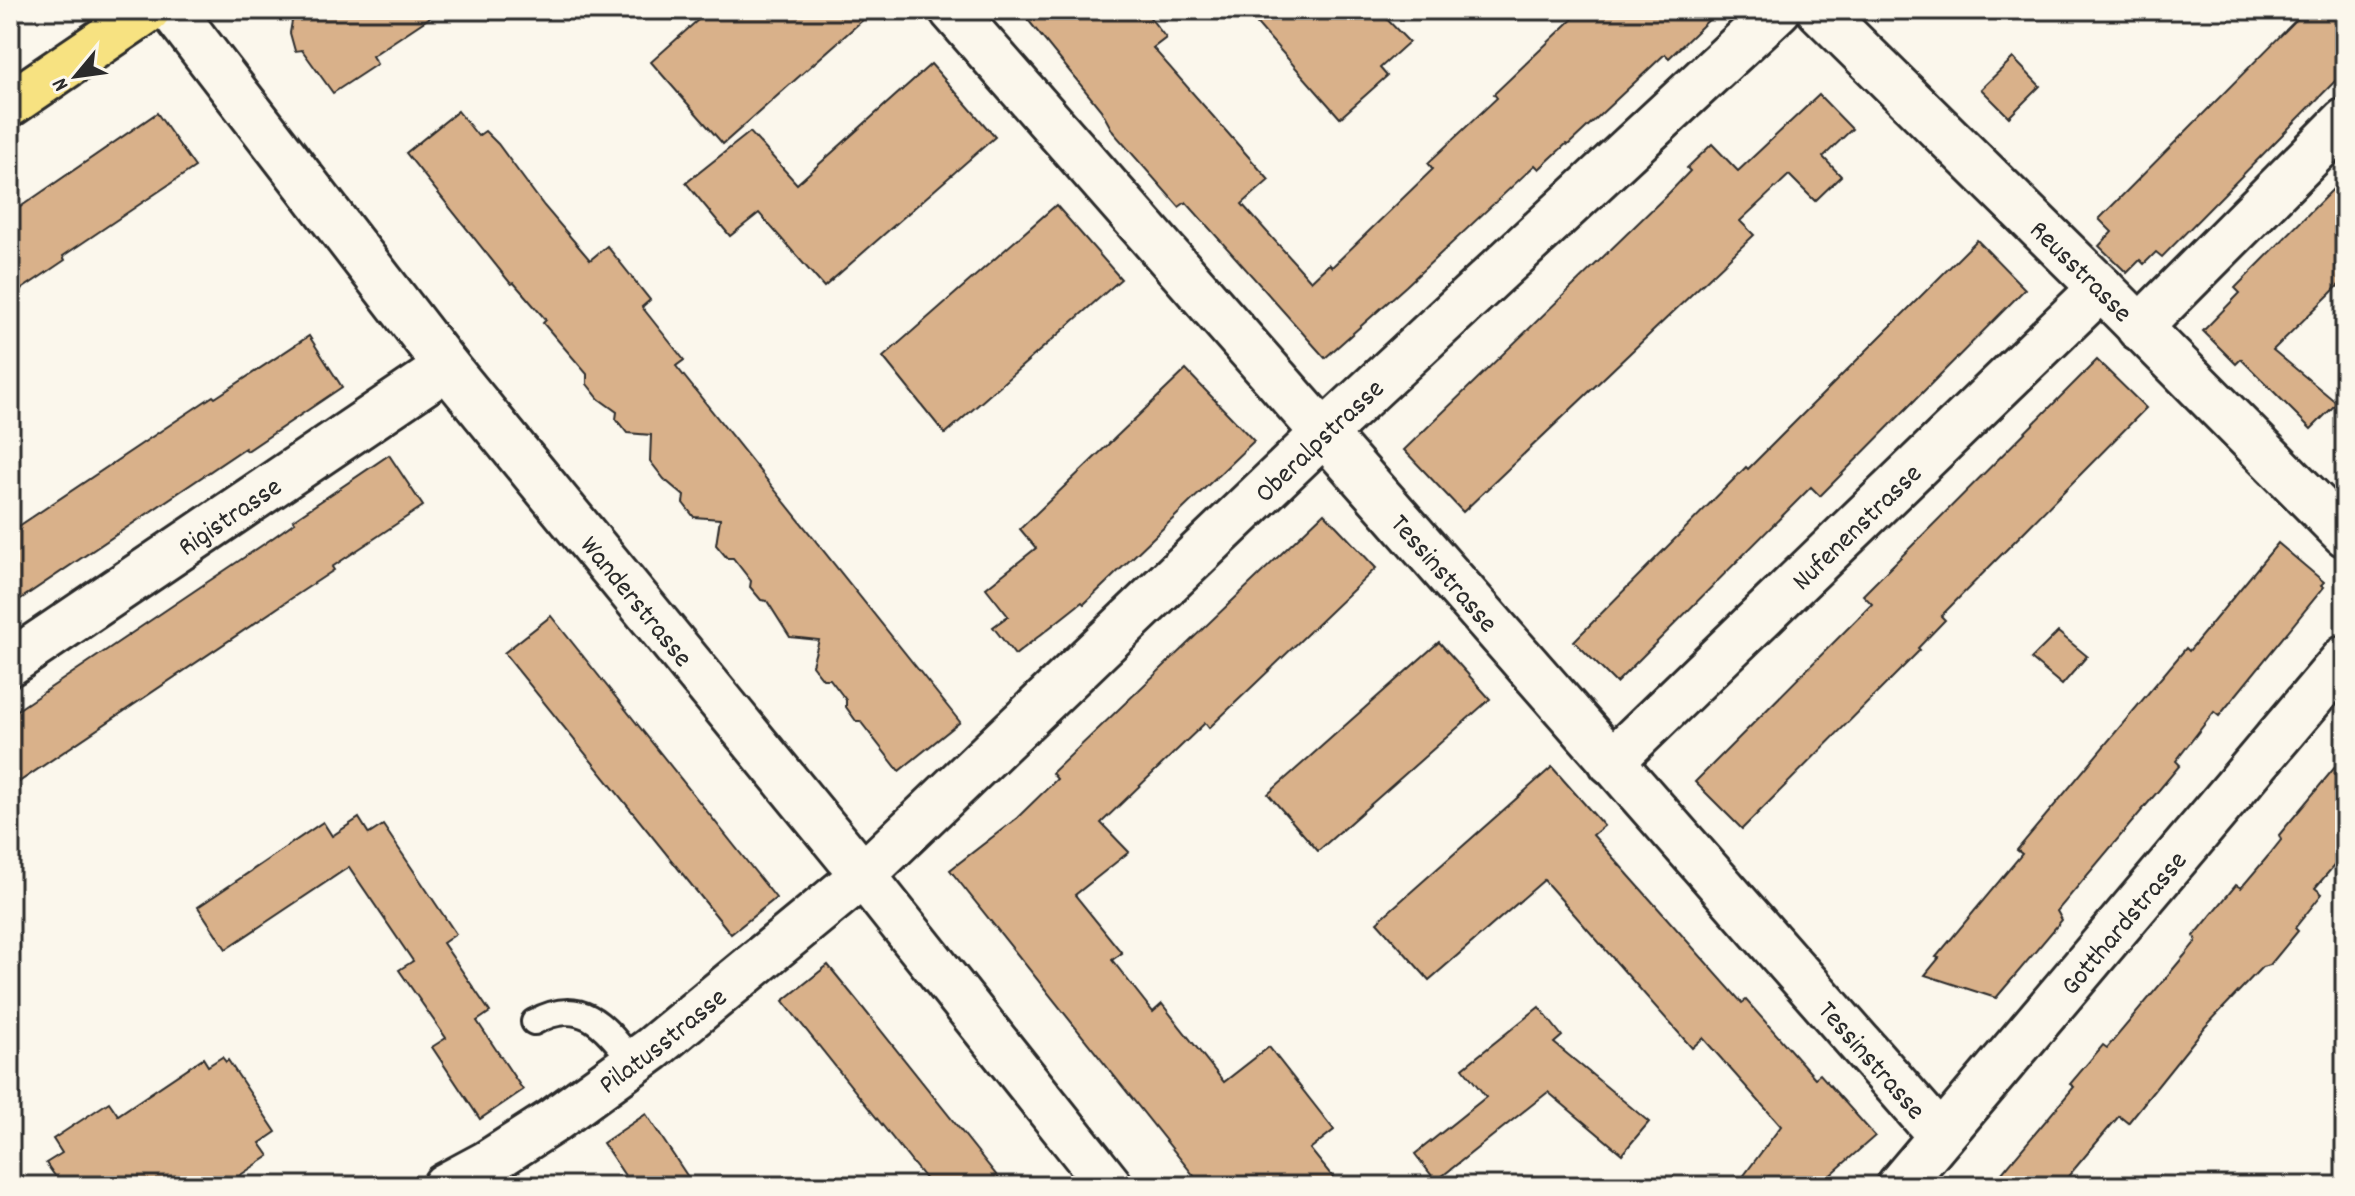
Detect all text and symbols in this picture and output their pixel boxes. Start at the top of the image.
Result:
north arrow [36,36,116,116]
text: N [45,72,78,96]
street label: Reusstrasse [2018,213,2140,334]
street label: Oberalpstrasse [1248,372,1395,514]
street label: Nufenenstrasse [1785,456,1933,602]
street label: Rigistrasse [171,470,291,569]
street label: Tessinstrasse [1378,507,1505,644]
street label: Wanderstrasse [568,529,700,678]
street label: Gotthardstrasse [2053,844,2199,1006]
street label: Pilatusstrasse [592,980,737,1106]
street label: Tessinstrasse [1806,994,1933,1131]

